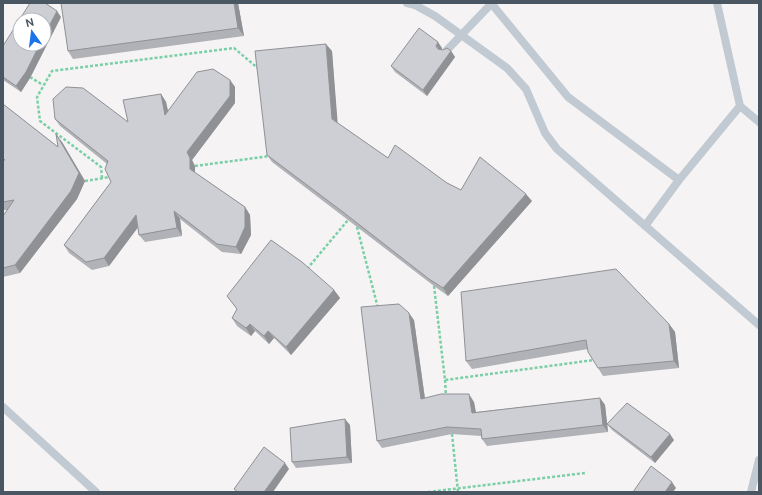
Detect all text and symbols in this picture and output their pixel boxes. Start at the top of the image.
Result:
north arrow [12,12,52,52]
text: N [24,15,35,30]

